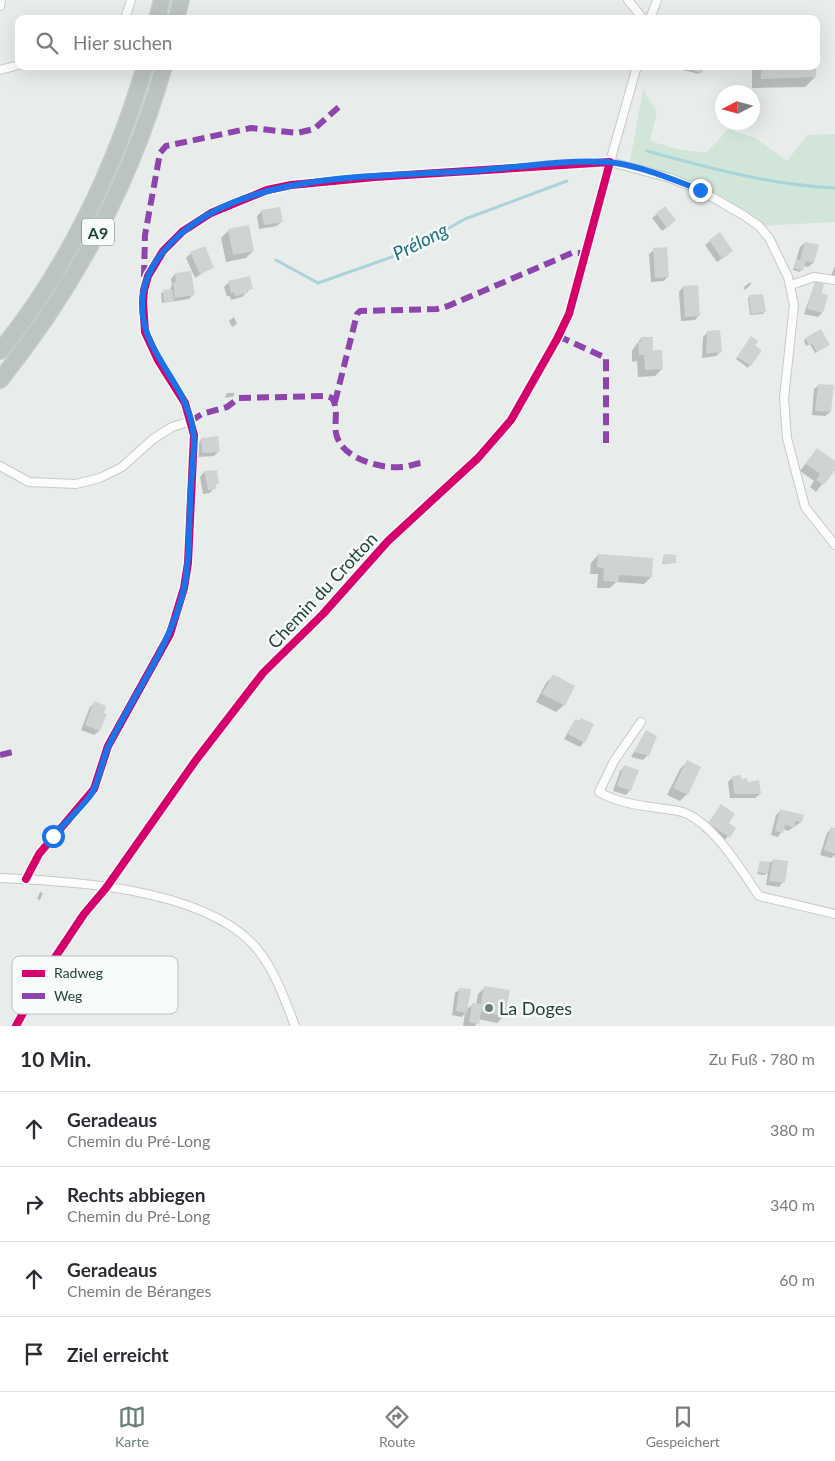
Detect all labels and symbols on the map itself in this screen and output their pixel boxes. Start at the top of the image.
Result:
north arrow [715,85,760,130]
route end [689,179,712,202]
water label: Prélong [388,217,452,265]
road number: A9 [82,218,114,246]
street label: Chemin du Crotton [263,527,381,653]
route start [42,825,65,848]
legend [12,956,178,1014]
text: Radweg [54,964,103,981]
text: Weg [54,987,82,1004]
place label: La Doges [499,997,572,1019]
marker: La Doges [483,1002,495,1014]

